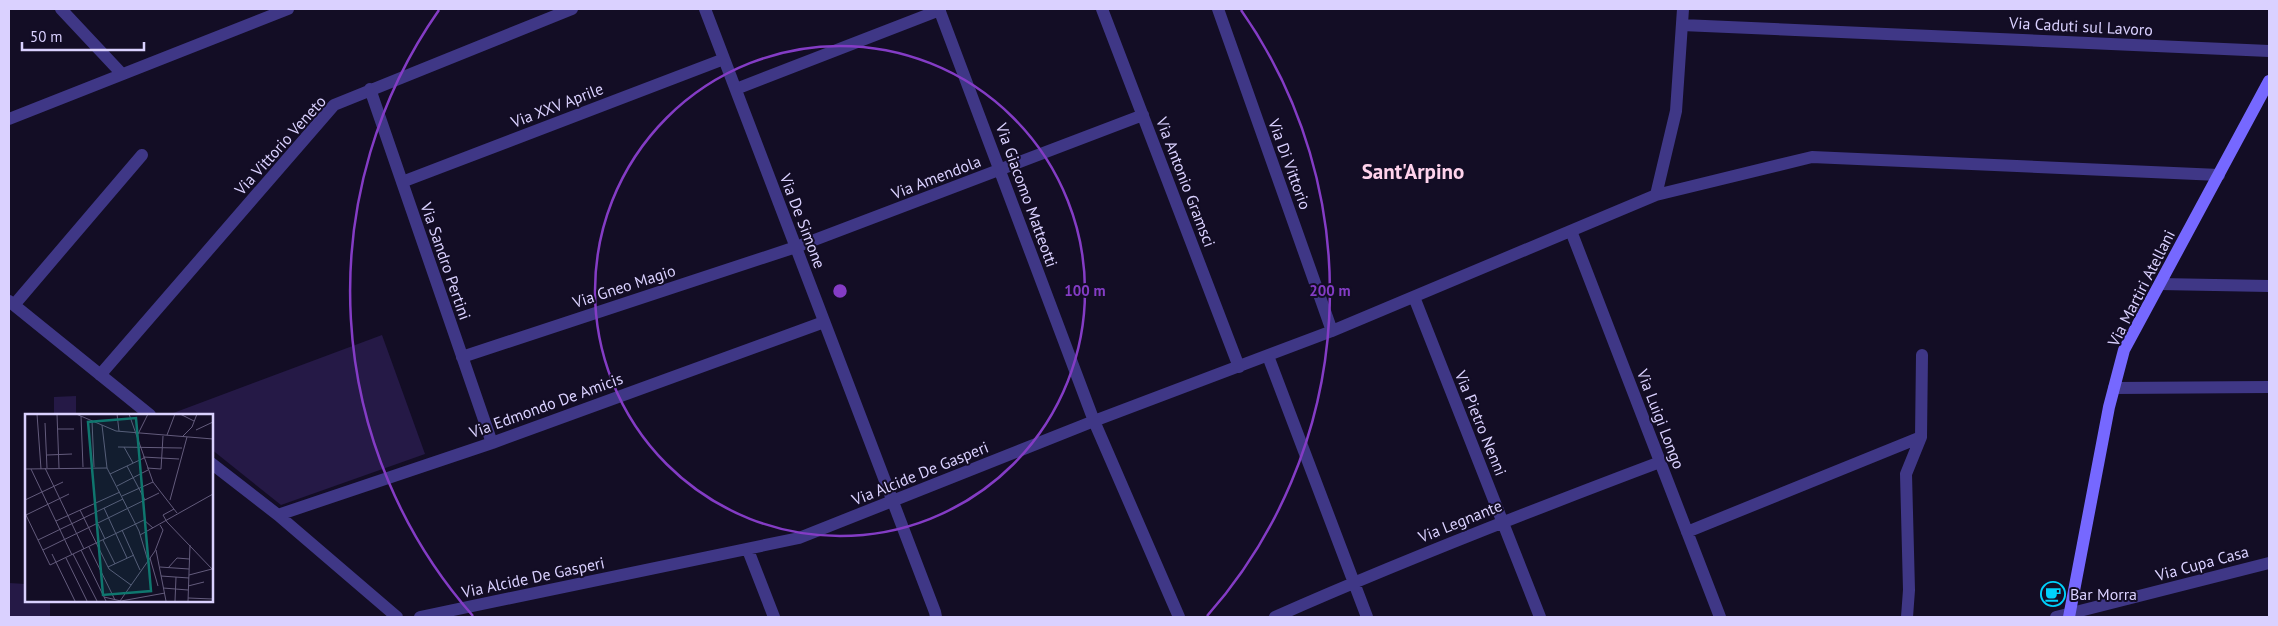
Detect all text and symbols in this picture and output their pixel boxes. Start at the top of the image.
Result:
street label: Via Caduti sul Lavoro [2008,12,2153,40]
scale bar [22,20,145,52]
text: 50 m [30,27,63,46]
street label: Via XXV Aprile [507,78,606,132]
street label: Via Vittorio Veneto [229,91,330,200]
street label: Via Antonio Gramsci [1152,113,1220,250]
street label: Via Di Vittorio [1264,115,1316,212]
street label: Via Giacomo Matteotti [991,119,1062,270]
street label: Via Amendola [888,151,984,204]
district label: Sant'Arpino [1362,158,1464,185]
street label: Via De Simone [775,170,830,271]
street label: Via Sandro Pertini [416,199,475,322]
street label: Via Martiri Atellani [2103,226,2179,351]
street label: Via Gneo Magio [569,260,678,312]
text: 100 m [1064,281,1106,300]
text: 200 m [1309,281,1351,300]
centre of rings [831,282,849,300]
street label: Via Luigi Longo [1632,365,1689,472]
street label: Via Pietro Nenni [1450,367,1511,478]
street label: Via Edmondo De Amicis [466,368,626,442]
inset map [25,414,212,601]
street label: Via Alcide De Gasperi [848,436,991,510]
street label: Via Legnante [1414,495,1505,547]
street label: Via Cupa Casa [2152,541,2251,585]
street label: Via Alcide De Gasperi [459,552,606,602]
cafe icon: Bar Morra [2040,581,2066,607]
place label: Bar Morra [2070,584,2137,604]

